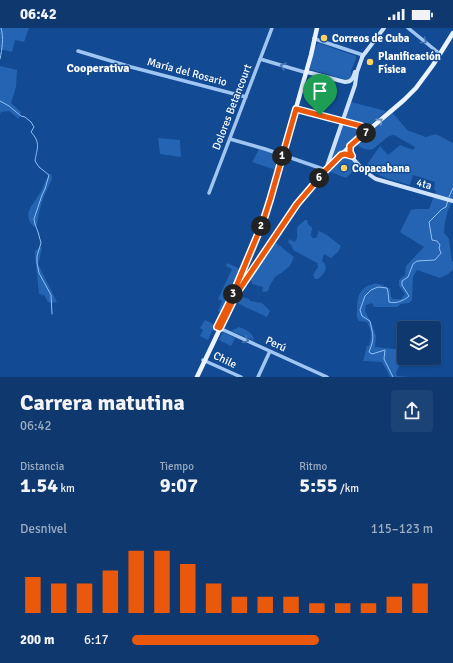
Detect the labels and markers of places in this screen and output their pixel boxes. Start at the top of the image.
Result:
place label: Correos de Cuba [332,32,410,45]
marker: Correos de Cuba [319,33,329,43]
place label: Planificación Física [378,50,441,76]
marker: Planificación Física [365,57,375,67]
pin [303,74,337,115]
pin: 7 [356,123,376,143]
pin: 1 [272,146,292,166]
place label: Copacabana [352,162,410,175]
marker: Copacabana [339,163,349,173]
pin: 6 [309,168,329,188]
pin: 2 [251,216,271,236]
pin: 3 [223,284,243,304]

